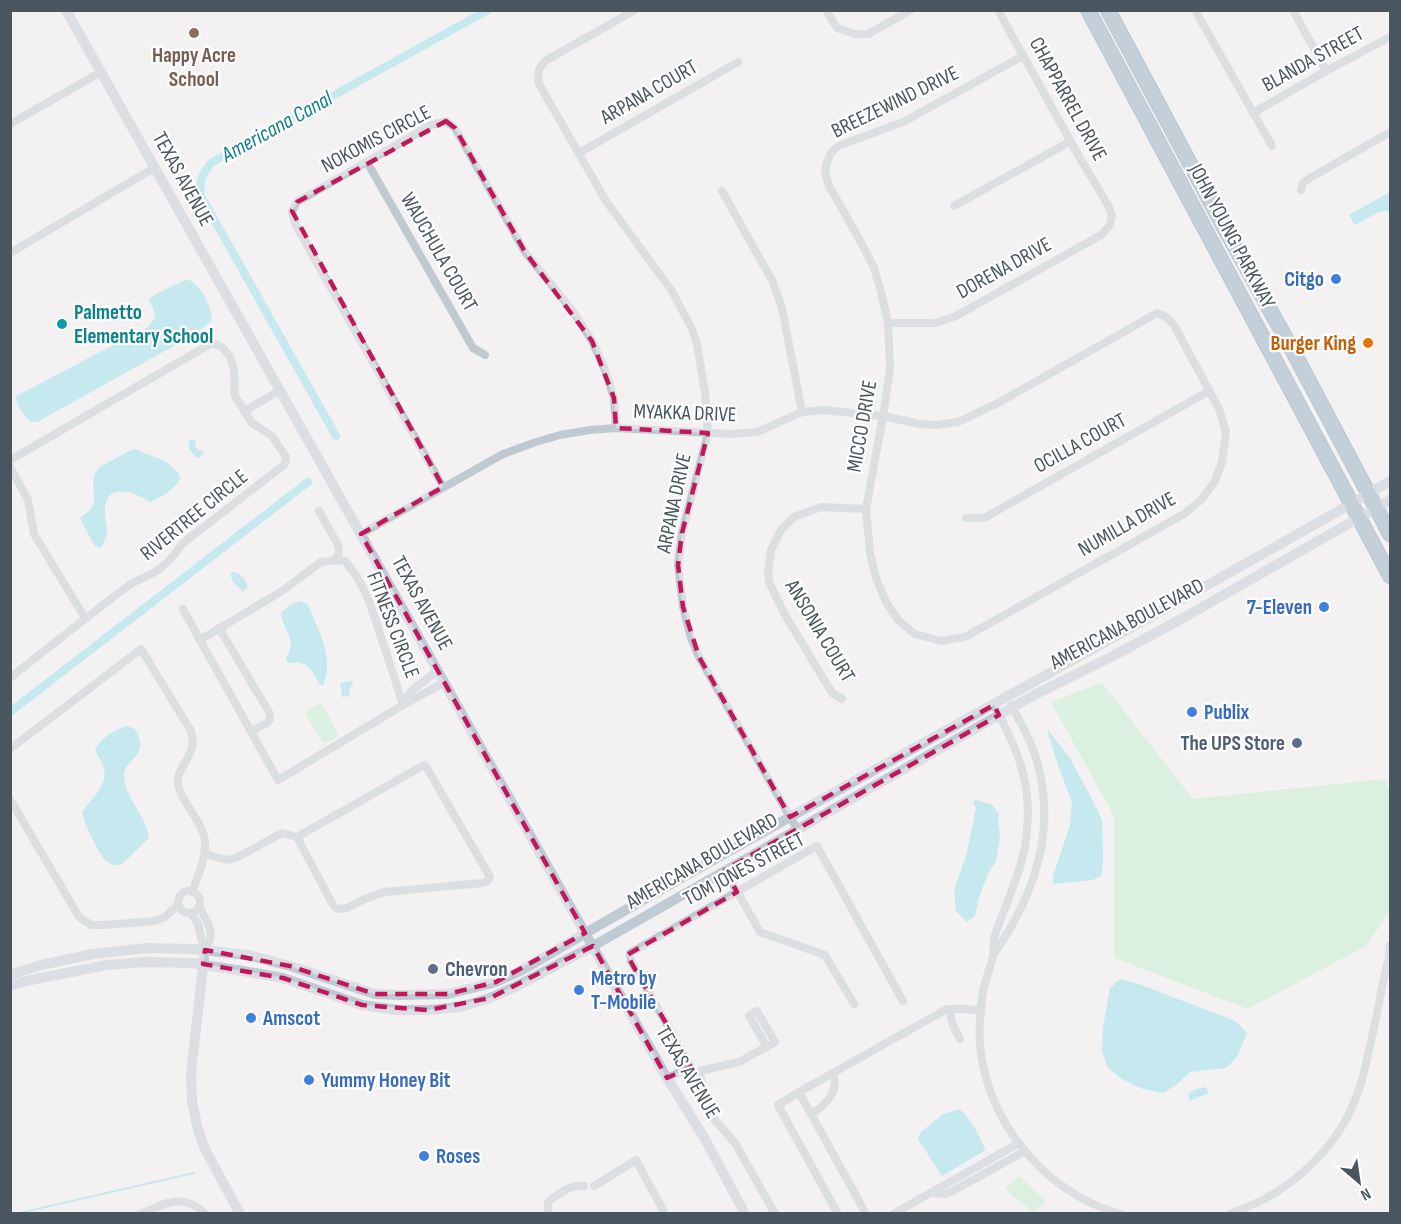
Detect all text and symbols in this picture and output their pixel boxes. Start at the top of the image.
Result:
street label: BLANDA STREET [1258,21,1369,97]
marker: Happy Acre School [187,26,201,40]
street label: CHAPPARREL DRIVE [1024,33,1112,165]
place label: Happy Acre School [152,43,236,92]
street label: ARPANA COURT [595,54,702,130]
street label: BREEZEWIND DRIVE [827,60,963,144]
water label: Americana Canal [216,85,338,169]
street label: NOKOMIS CIRCLE [317,100,435,178]
street label: TEXAS AVENUE [147,128,219,230]
street label: JOHN YOUNG PARKWAY [1183,159,1281,313]
street label: WAUCHULA COURT [395,188,483,316]
street label: DORENA DRIVE [952,232,1056,304]
place label: Citgo [1284,267,1324,292]
marker: Citgo [1329,272,1343,286]
place label: Palmetto Elementary School [74,300,213,349]
marker: Palmetto Elementary School [55,317,69,331]
place label: Burger King [1271,331,1356,356]
marker: Burger King [1361,336,1375,350]
street label: MICCO DRIVE [842,378,882,474]
street label: MYAKKA DRIVE [633,399,737,427]
street label: OCILLA COURT [1030,407,1131,479]
street label: ARPANA DRIVE [651,451,697,556]
street label: RIVERTREE CIRCLE [135,464,253,566]
street label: NUMILLA DRIVE [1074,486,1180,562]
street label: TEXAS AVENUE [386,552,458,654]
street label: FITNESS CIRCLE [361,568,425,682]
street label: AMERICANA BOULEVARD [1045,573,1208,676]
street label: ANSONIA COURT [779,574,861,687]
place label: 7-Eleven [1247,595,1312,620]
marker: 7-Eleven [1317,600,1331,614]
place label: Publix [1204,700,1250,725]
marker: Publix [1185,705,1199,719]
place label: The UPS Store [1180,731,1285,756]
marker: The UPS Store [1290,736,1304,750]
street label: AMERICANA BOULEVARD [621,808,782,915]
street label: TOM JONES STREET [679,826,809,911]
place label: Chevron [445,957,507,982]
marker: Chevron [426,962,440,976]
place label: Metro by T-Mobile [591,966,657,1015]
marker: Metro by T-Mobile [572,983,586,997]
place label: Amscot [262,1006,320,1031]
marker: Amscot [244,1011,258,1025]
street label: TEXAS AVENUE [651,1021,725,1123]
place label: Yummy Honey Bit [321,1068,451,1093]
marker: Yummy Honey Bit [302,1073,316,1087]
place label: Roses [436,1144,480,1169]
marker: Roses [417,1149,431,1163]
north arrow [1329,1152,1389,1212]
text: N [1357,1183,1374,1204]

